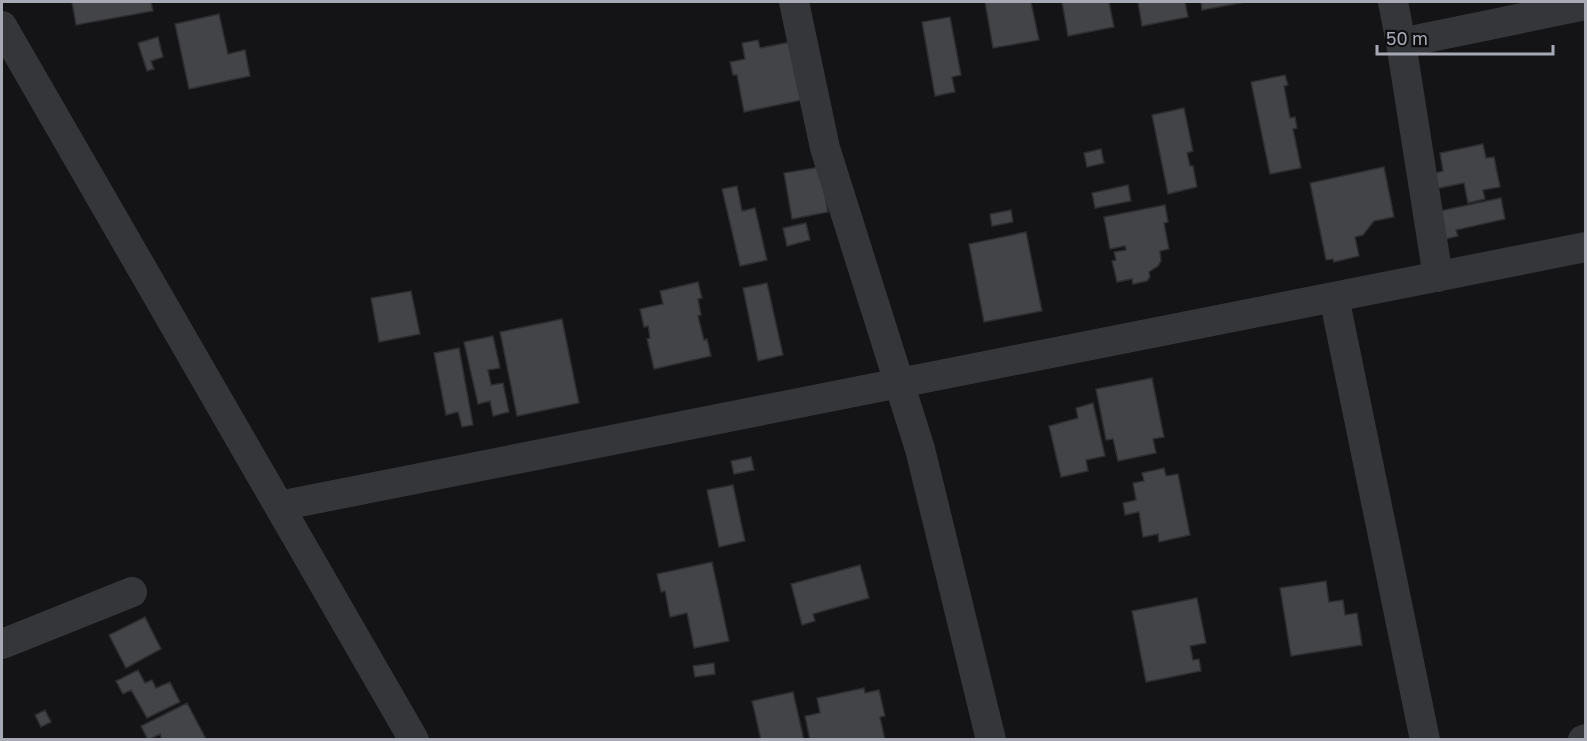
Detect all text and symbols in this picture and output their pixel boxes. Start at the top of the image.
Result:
scale bar [1377,18,1552,56]
text: 50 m [1386,27,1428,49]

